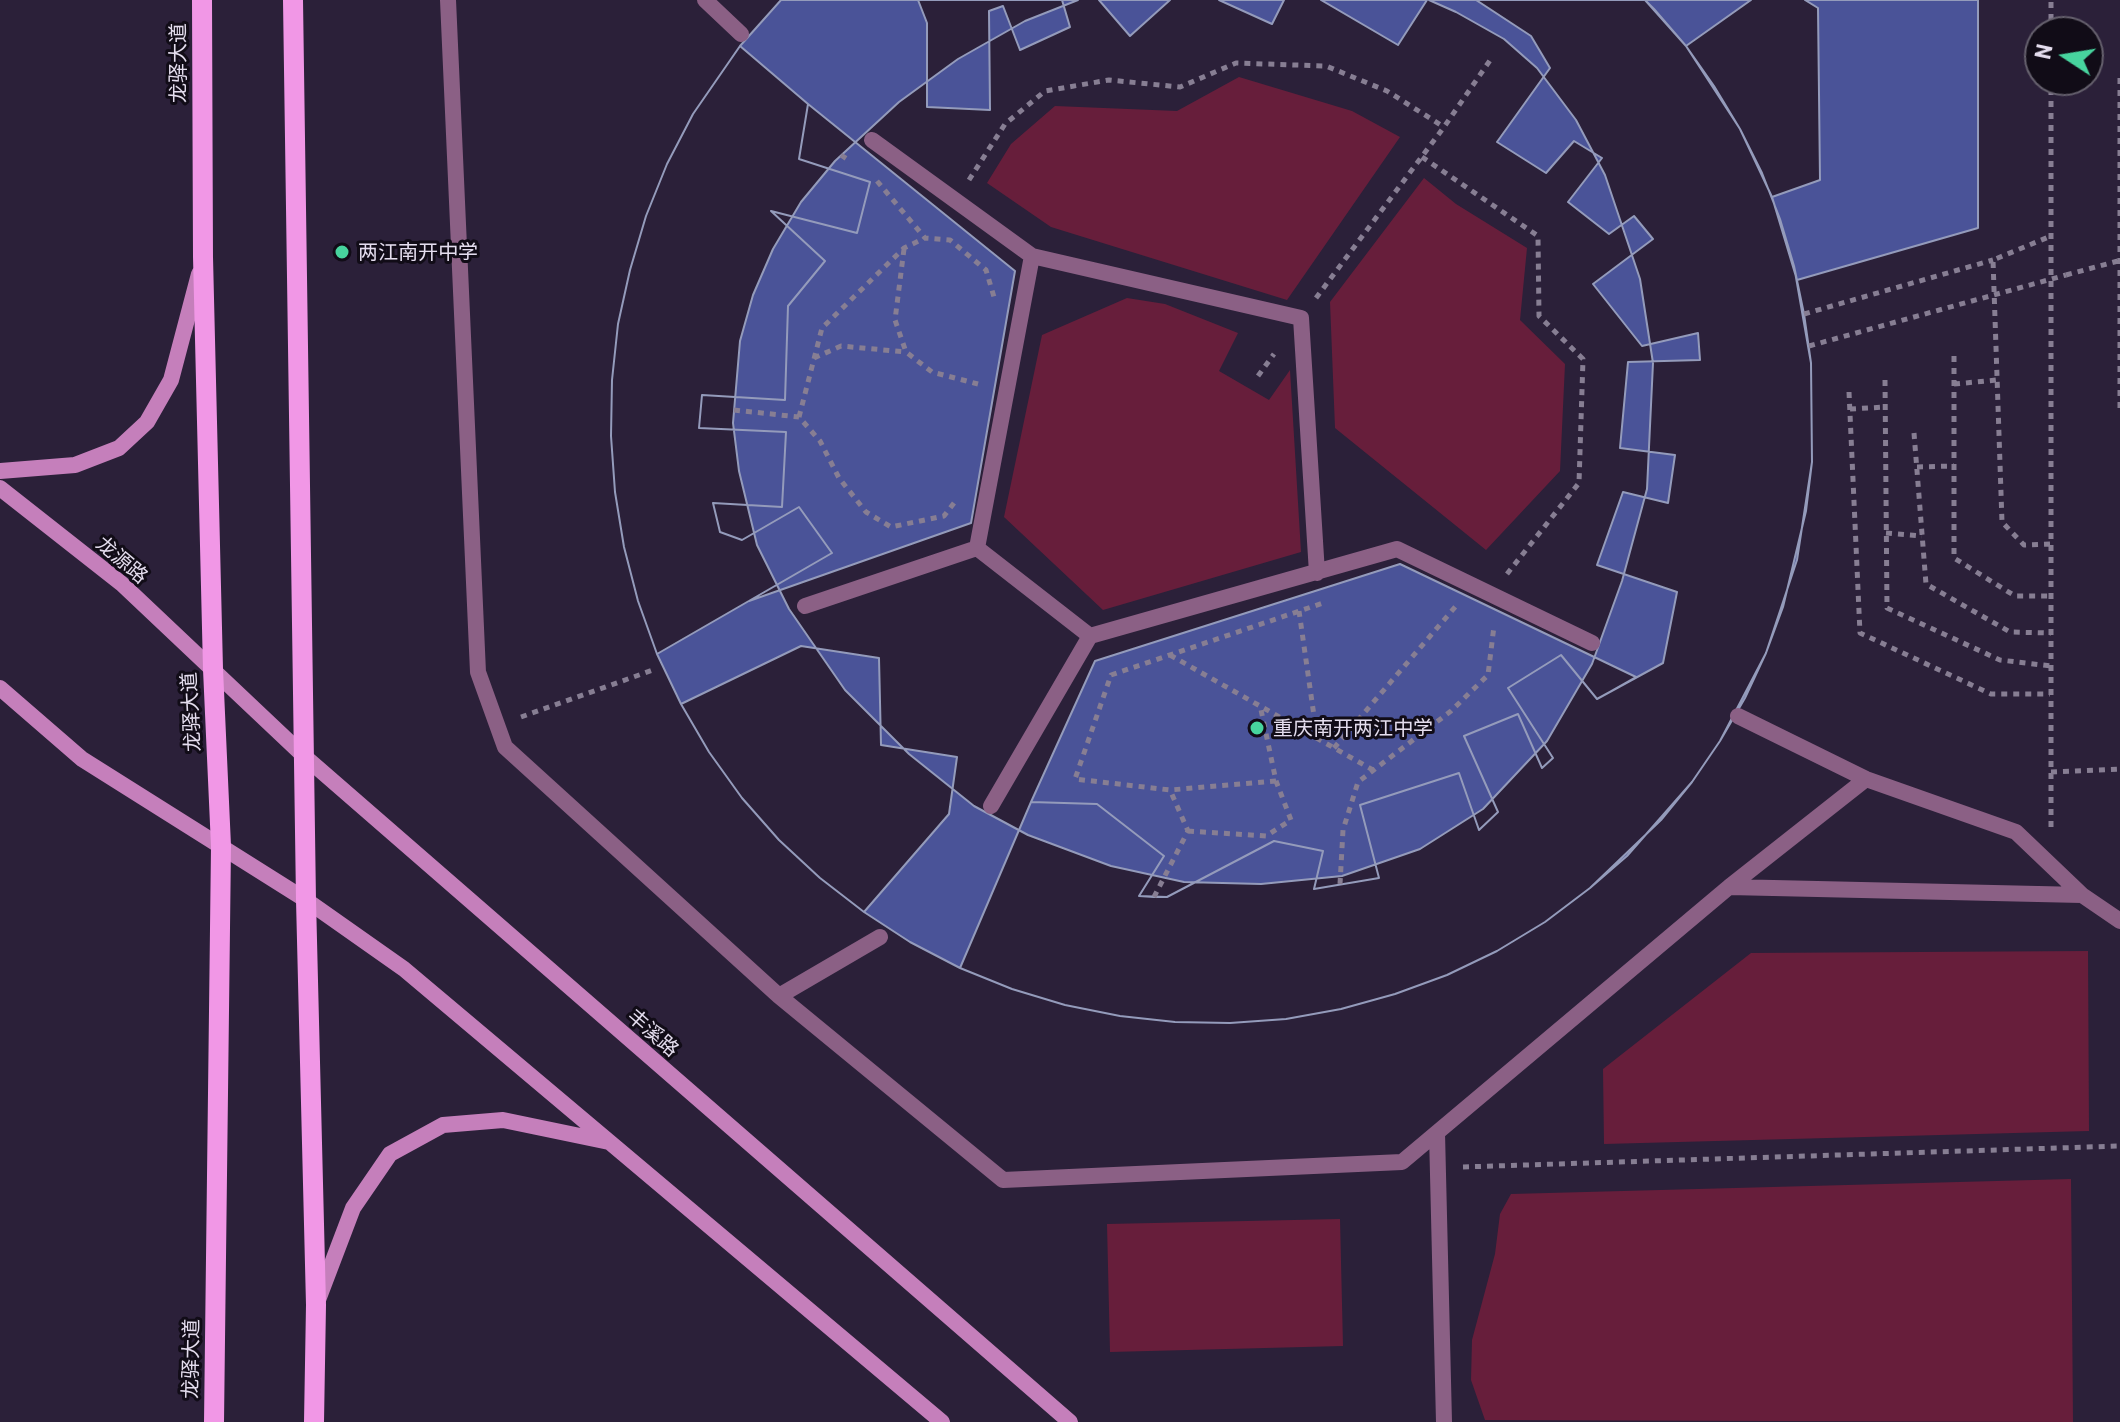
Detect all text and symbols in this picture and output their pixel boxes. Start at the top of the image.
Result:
north arrow [2024,16,2104,96]
street label: 龙驿大道 [166,23,190,103]
text: N [2028,42,2057,61]
place label: 两江南开中学 [358,240,478,264]
marker: 两江南开中学 [333,243,351,261]
street label: 龙源路 [91,532,153,588]
street label: 龙驿大道 [177,671,205,753]
place label: 重庆南开两江中学 [1273,716,1433,740]
marker: 重庆南开两江中学 [1248,719,1266,737]
street label: 丰溪路 [622,1004,684,1062]
street label: 龙驿大道 [178,1319,204,1399]

